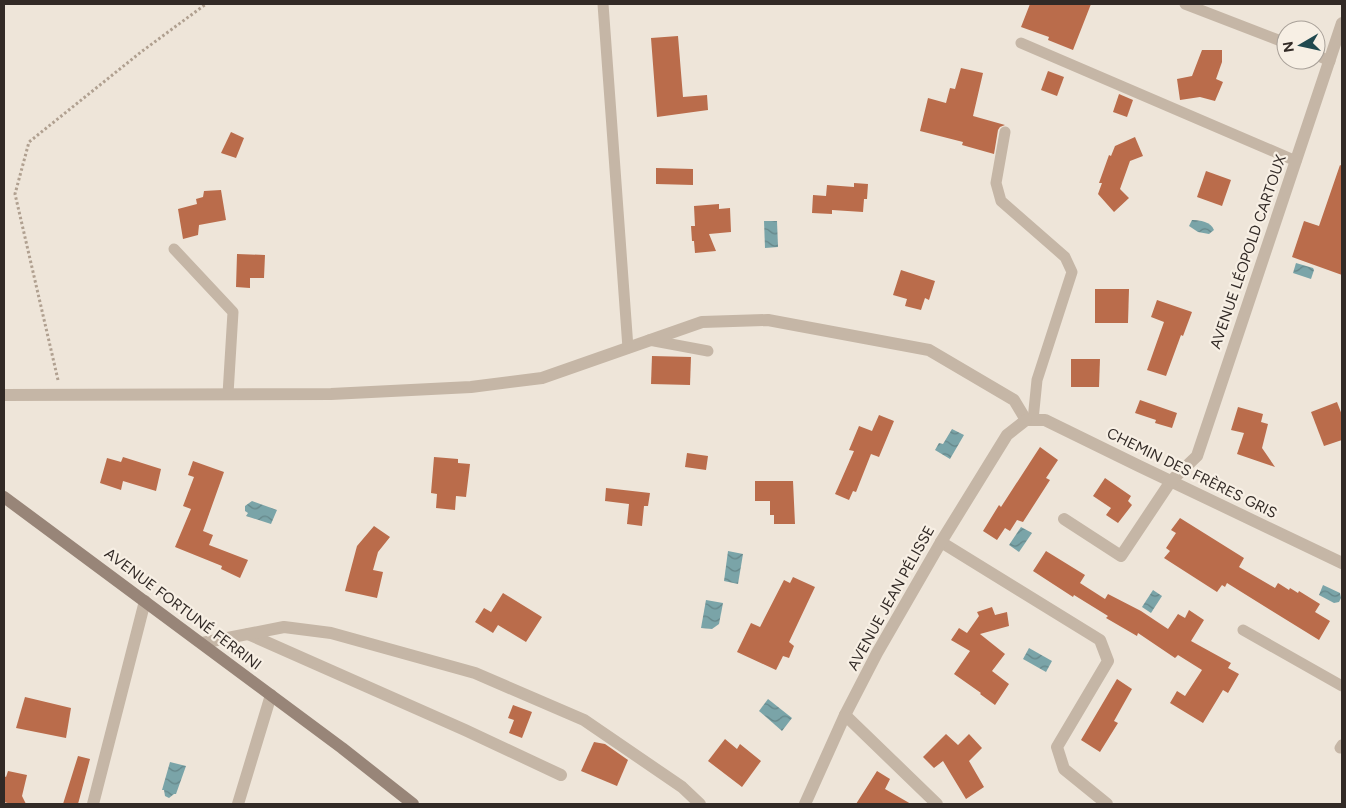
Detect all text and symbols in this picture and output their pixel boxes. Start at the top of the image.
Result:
north arrow [1276,20,1326,70]
text: N [1279,40,1298,54]
street label: AVENUE LÉOPOLD CARTOUX [1206,152,1290,351]
street label: CHEMIN DES FRÈRES GRIS [1104,424,1280,522]
street label: AVENUE JEAN PÉLISSE [844,523,938,673]
street label: AVENUE FORTUNÉ FERRINI [101,544,265,674]

